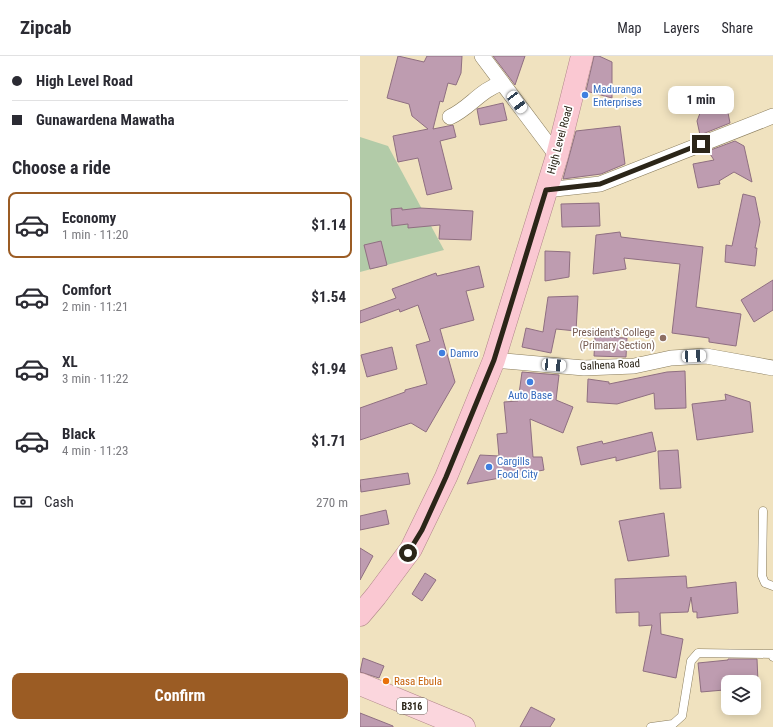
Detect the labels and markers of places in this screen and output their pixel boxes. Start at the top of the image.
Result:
place label: Maduranga Enterprises [593,83,642,109]
marker: Maduranga Enterprises [580,90,590,100]
place label: President's College (Primary Section) [572,326,655,352]
marker: President's College (Primary Section) [658,333,668,343]
place label: Damro [450,347,479,360]
marker: Damro [437,348,447,358]
marker: Auto Base [525,377,535,387]
place label: Auto Base [508,389,552,402]
place label: Cargills Food City [497,455,538,481]
marker: Cargills Food City [484,462,494,472]
place label: Rasa Ebula [394,675,442,688]
marker: Rasa Ebula [381,676,391,686]

